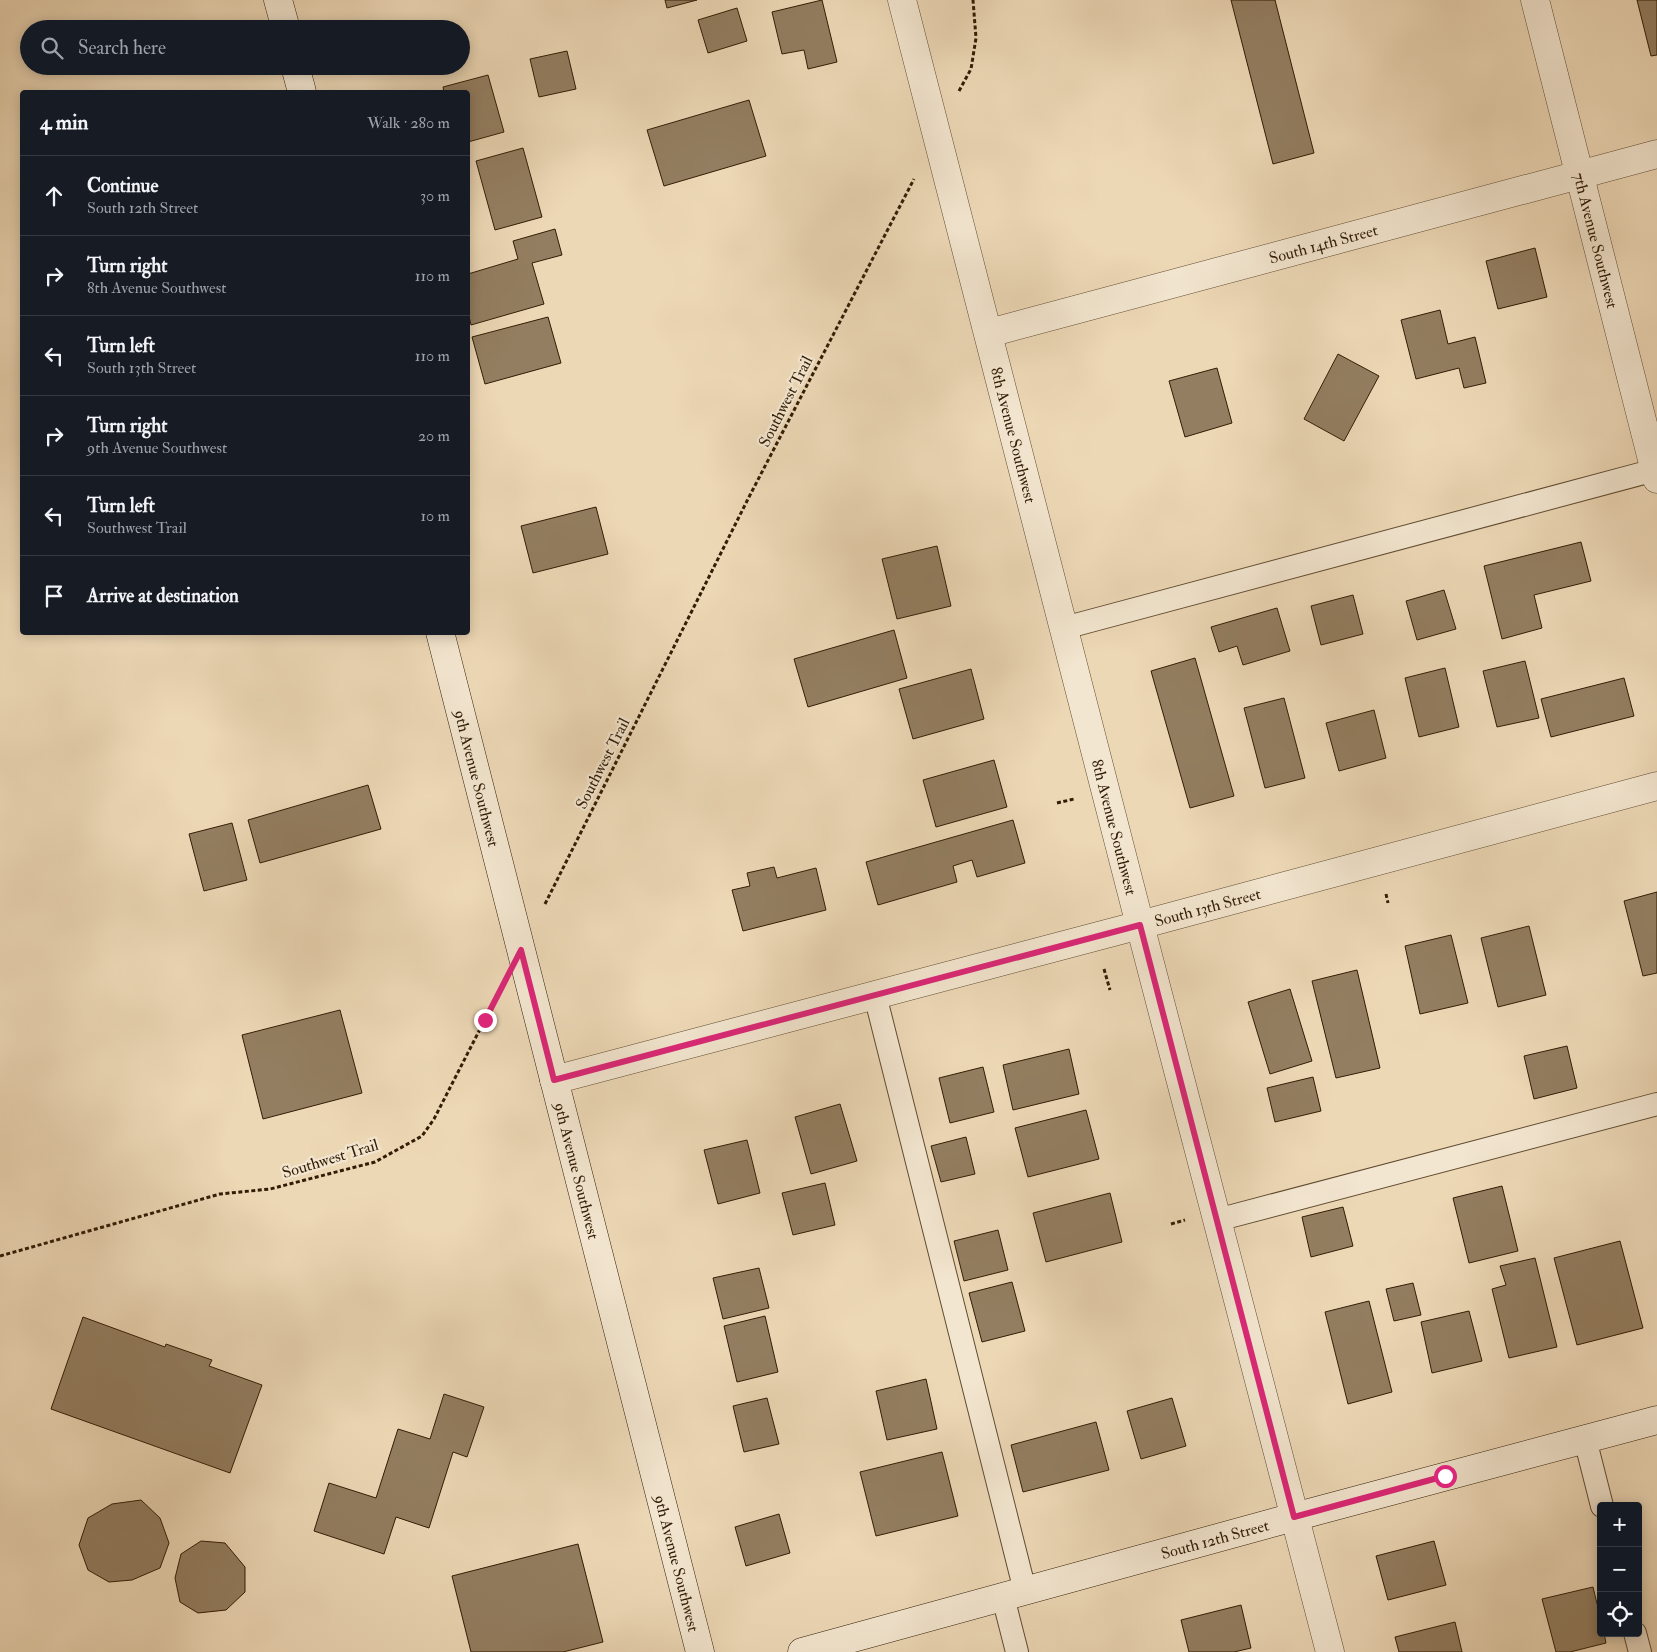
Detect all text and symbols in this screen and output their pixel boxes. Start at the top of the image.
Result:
search box [20,20,470,75]
icon: search [38,34,66,62]
text: Search here [78,36,166,60]
text: 4 min [40,109,88,136]
text: Walk · 280 m [367,113,450,133]
street label: 7th Avenue Southwest [1568,171,1622,311]
text: Continue [87,174,158,198]
icon: ahead [40,182,68,210]
text: 30 m [420,186,450,206]
text: South 12th Street [87,198,198,218]
street label: South 14th Street [1267,220,1380,269]
text: Turn right [87,254,167,278]
icon: right [40,262,68,290]
text: 110 m [415,266,450,286]
text: 8th Avenue Southwest [87,278,226,298]
text: Turn left [87,334,155,358]
icon: left [40,342,68,370]
text: 110 m [415,346,450,366]
street label: Southwest Trail [754,352,817,450]
text: South 13th Street [87,358,196,378]
street label: 8th Avenue Southwest [986,365,1040,505]
text: Turn right [87,414,167,438]
icon: right [40,422,68,450]
text: 20 m [418,426,450,446]
text: 9th Avenue Southwest [87,438,227,458]
text: Turn left [87,494,155,518]
icon: left [40,502,68,530]
text: 10 m [420,506,450,526]
text: Southwest Trail [87,518,187,538]
icon: arrive [40,582,68,610]
text: Arrive at destination [87,584,239,608]
street label: 9th Avenue Southwest [449,707,503,849]
street label: Southwest Trail [571,714,634,812]
street label: 8th Avenue Southwest [1087,757,1141,897]
street label: South 13th Street [1152,884,1263,932]
route end [474,1009,497,1032]
street label: 9th Avenue Southwest [549,1100,603,1241]
street label: Southwest Trail [280,1135,381,1183]
route start [1434,1465,1457,1488]
street label: 9th Avenue Southwest [649,1492,703,1634]
map controls [1597,1502,1642,1637]
button: + [1597,1502,1642,1547]
street label: South 12th Street [1159,1515,1271,1564]
button: − [1597,1547,1642,1592]
button: locate [1597,1592,1642,1637]

